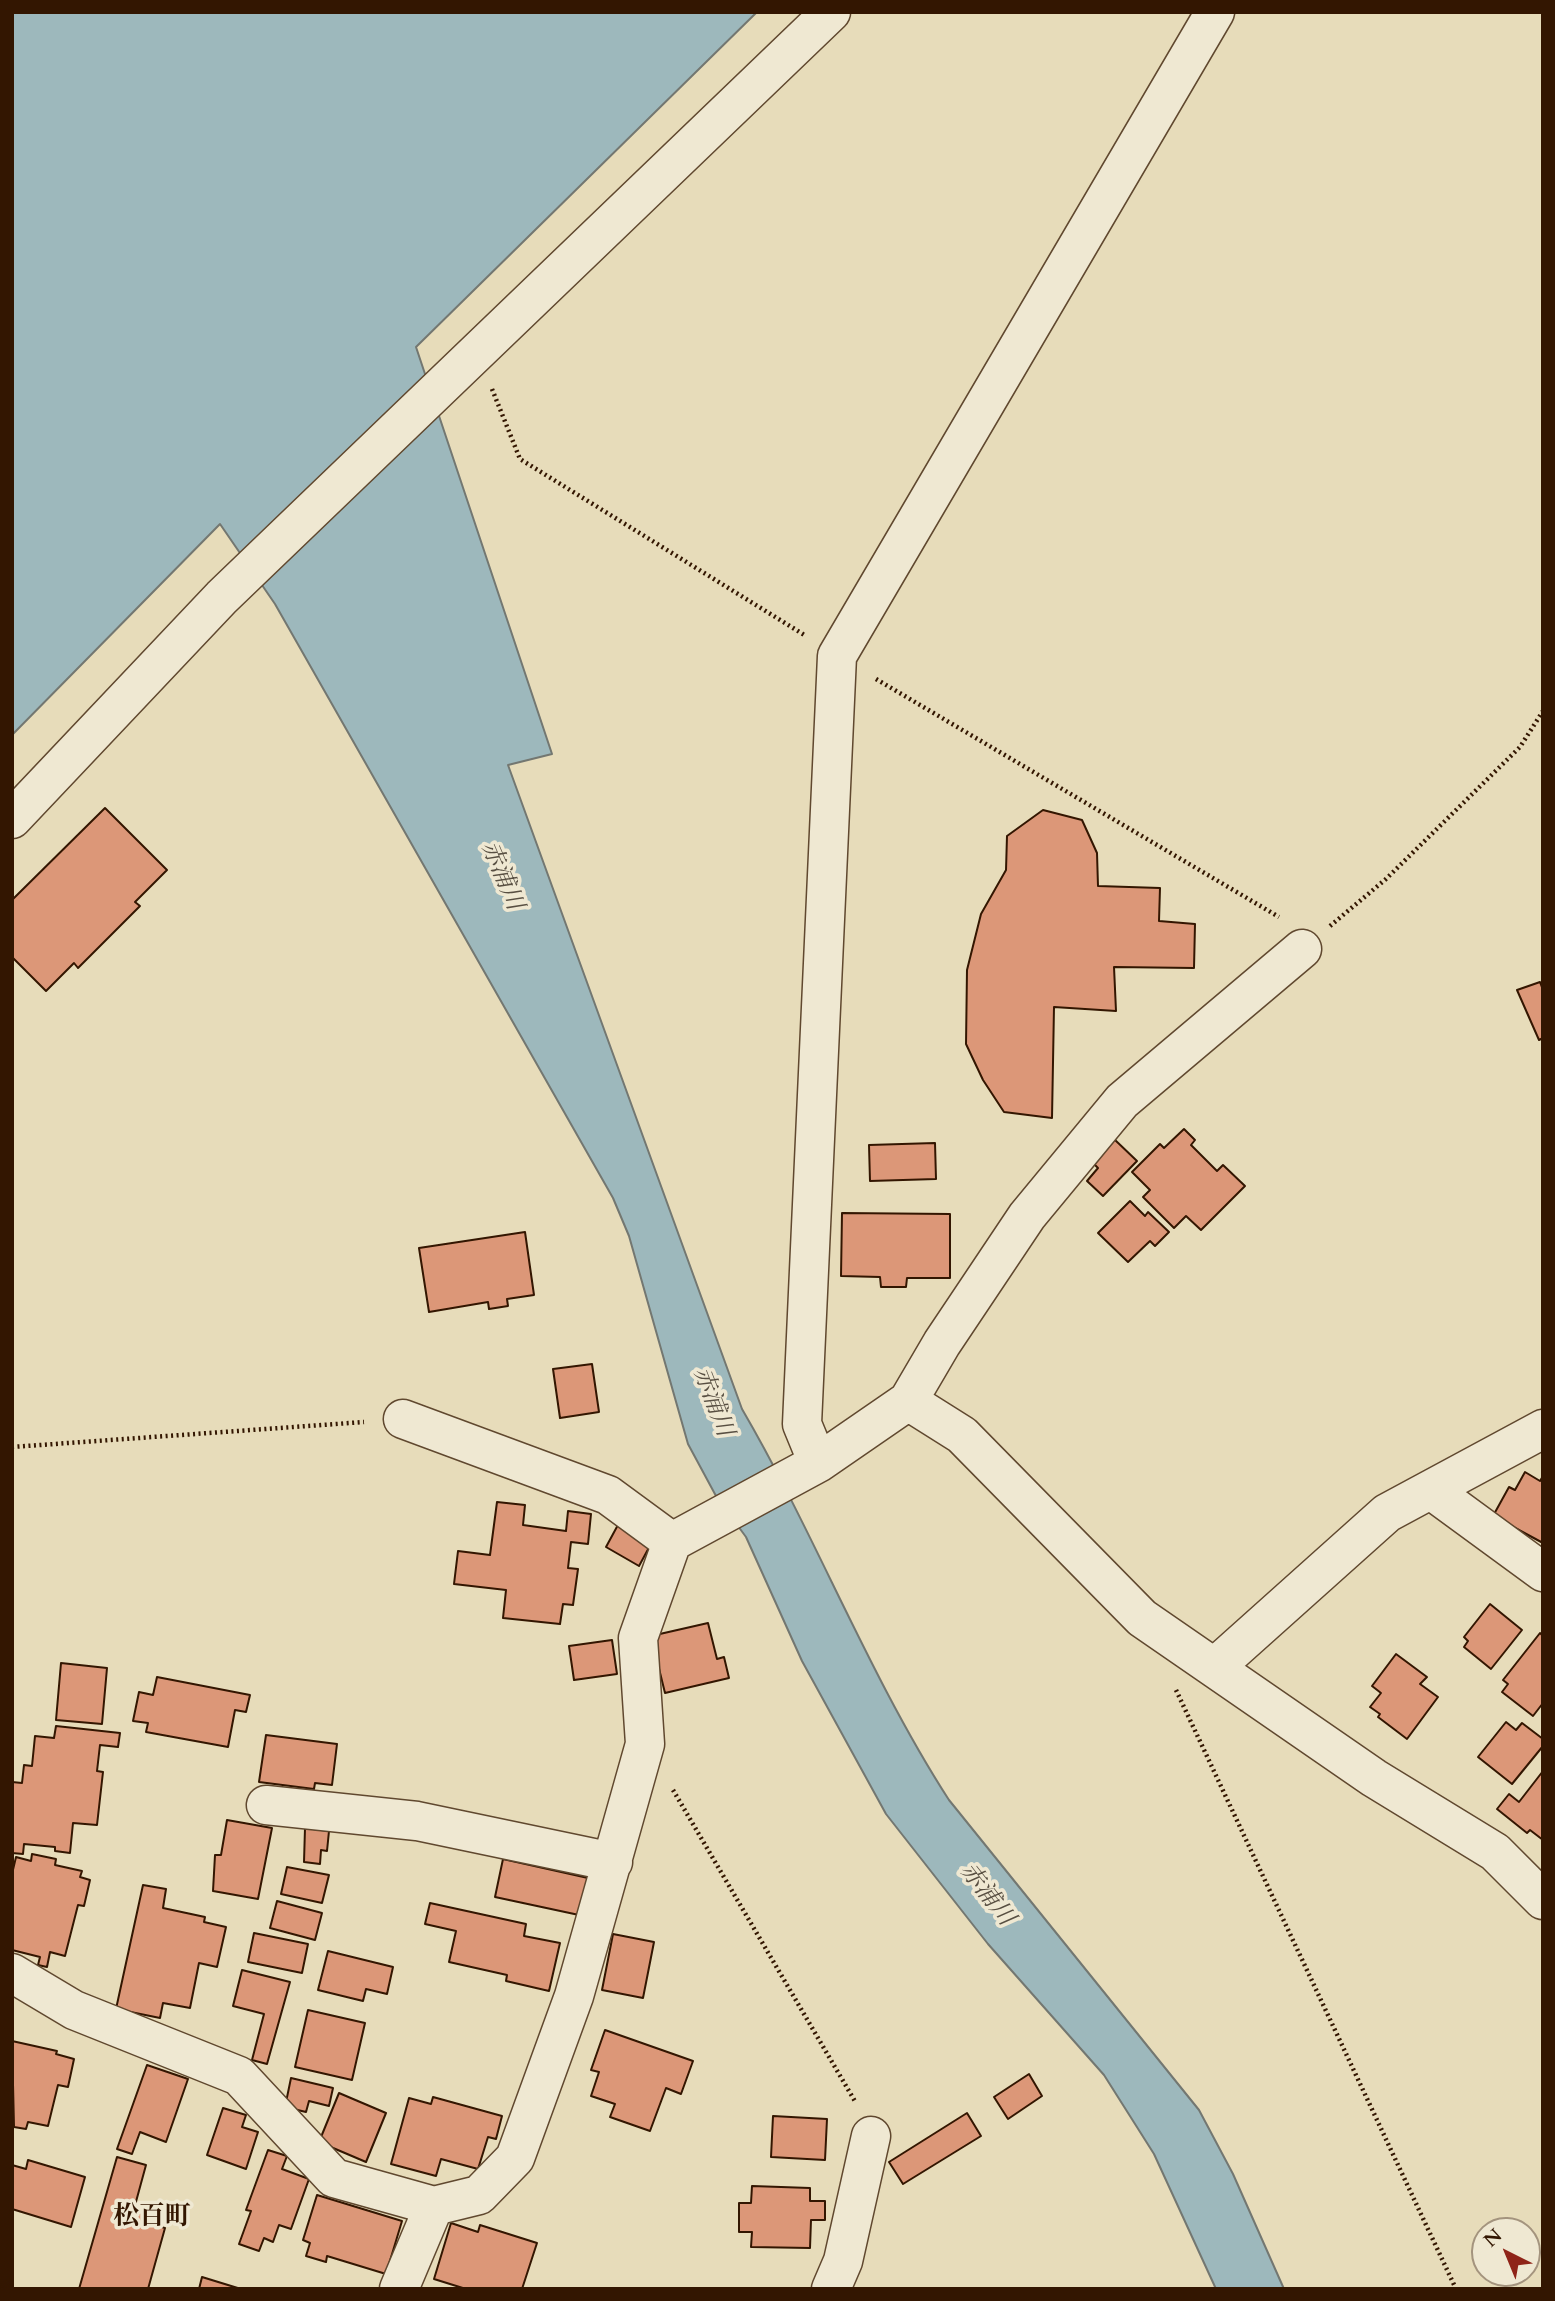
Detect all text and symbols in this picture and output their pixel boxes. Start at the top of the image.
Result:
water label: 赤浦川 [474,837,528,915]
water label: 赤浦川 [686,1363,738,1441]
water label: 赤浦川 [952,1858,1020,1932]
district label: 松百町 [113,2202,191,2234]
north arrow [1471,2217,1541,2287]
text: N [1478,2223,1508,2253]

